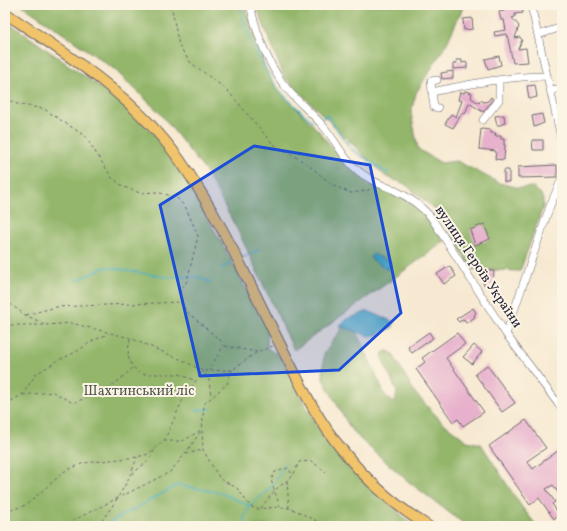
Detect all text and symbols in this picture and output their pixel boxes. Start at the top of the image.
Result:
street label: вулиця Героїв України [430,202,526,332]
park label: Шахтинський ліс [84,382,194,401]

